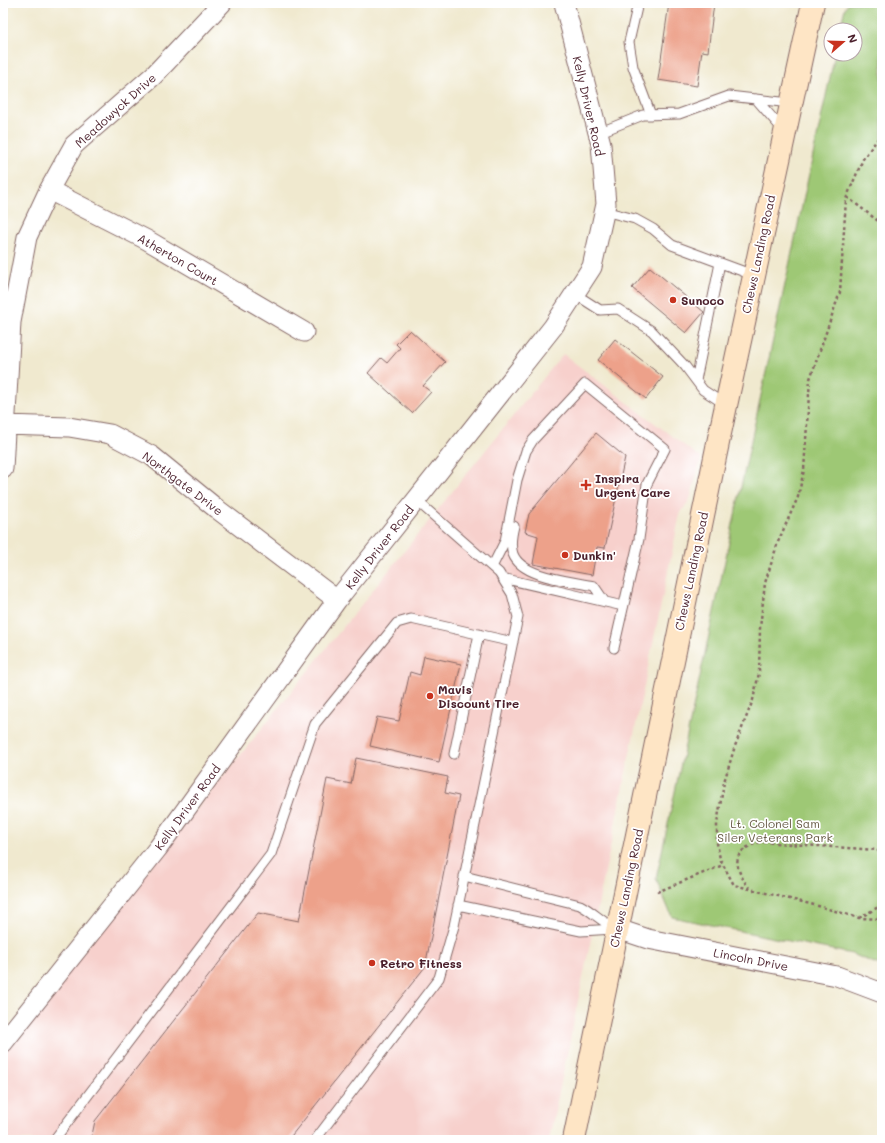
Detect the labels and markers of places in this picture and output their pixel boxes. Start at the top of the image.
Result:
place label: Sunoco [681,292,724,308]
marker: Sunoco [668,295,678,305]
place label: Inspira Urgent Care [595,470,670,500]
marker: Inspira Urgent Care [580,479,592,491]
place label: Dunkin' [573,547,616,563]
marker: Dunkin' [560,550,570,560]
place label: Mavis Discount Tire [438,681,519,711]
marker: Mavis Discount Tire [425,691,435,701]
place label: Retro Fitness [380,955,462,971]
marker: Retro Fitness [367,958,377,968]

